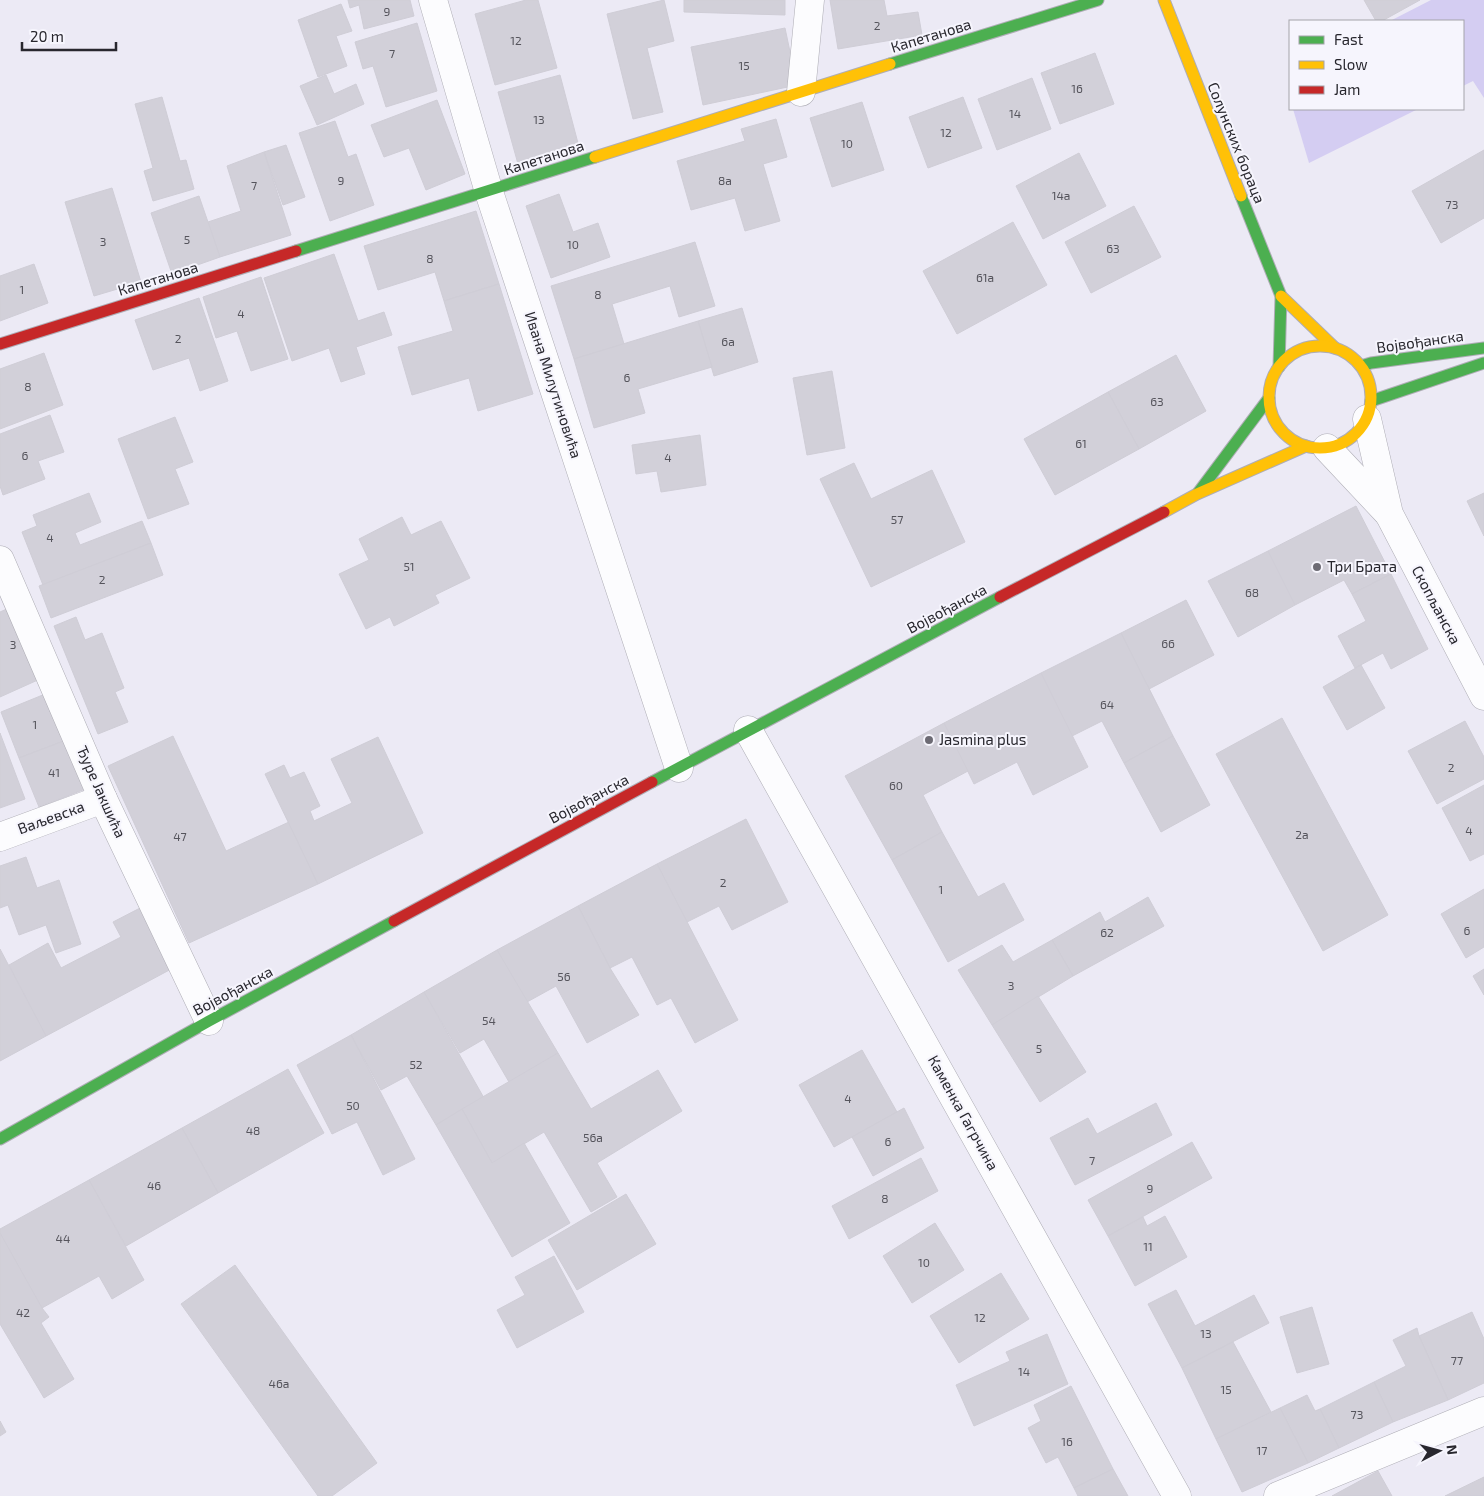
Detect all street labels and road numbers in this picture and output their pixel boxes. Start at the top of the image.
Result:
street label: Капетанова [888,14,973,56]
street label: Солунских бораца [1204,79,1269,206]
street label: Капетанова [501,136,586,178]
street label: Капетанова [115,257,200,299]
street label: Ивана Милутиновића [521,309,586,461]
street label: Војвођанска [1375,326,1465,357]
street label: Скопљанска [1409,562,1465,647]
street label: Војвођанска [904,580,990,638]
street label: Ђуре Јакшића [73,743,130,841]
street label: Војвођанска [546,770,632,828]
street label: Ваљевска [15,797,87,837]
street label: Војвођанска [190,962,276,1020]
street label: Каменка Гагрчина [925,1052,1003,1173]

